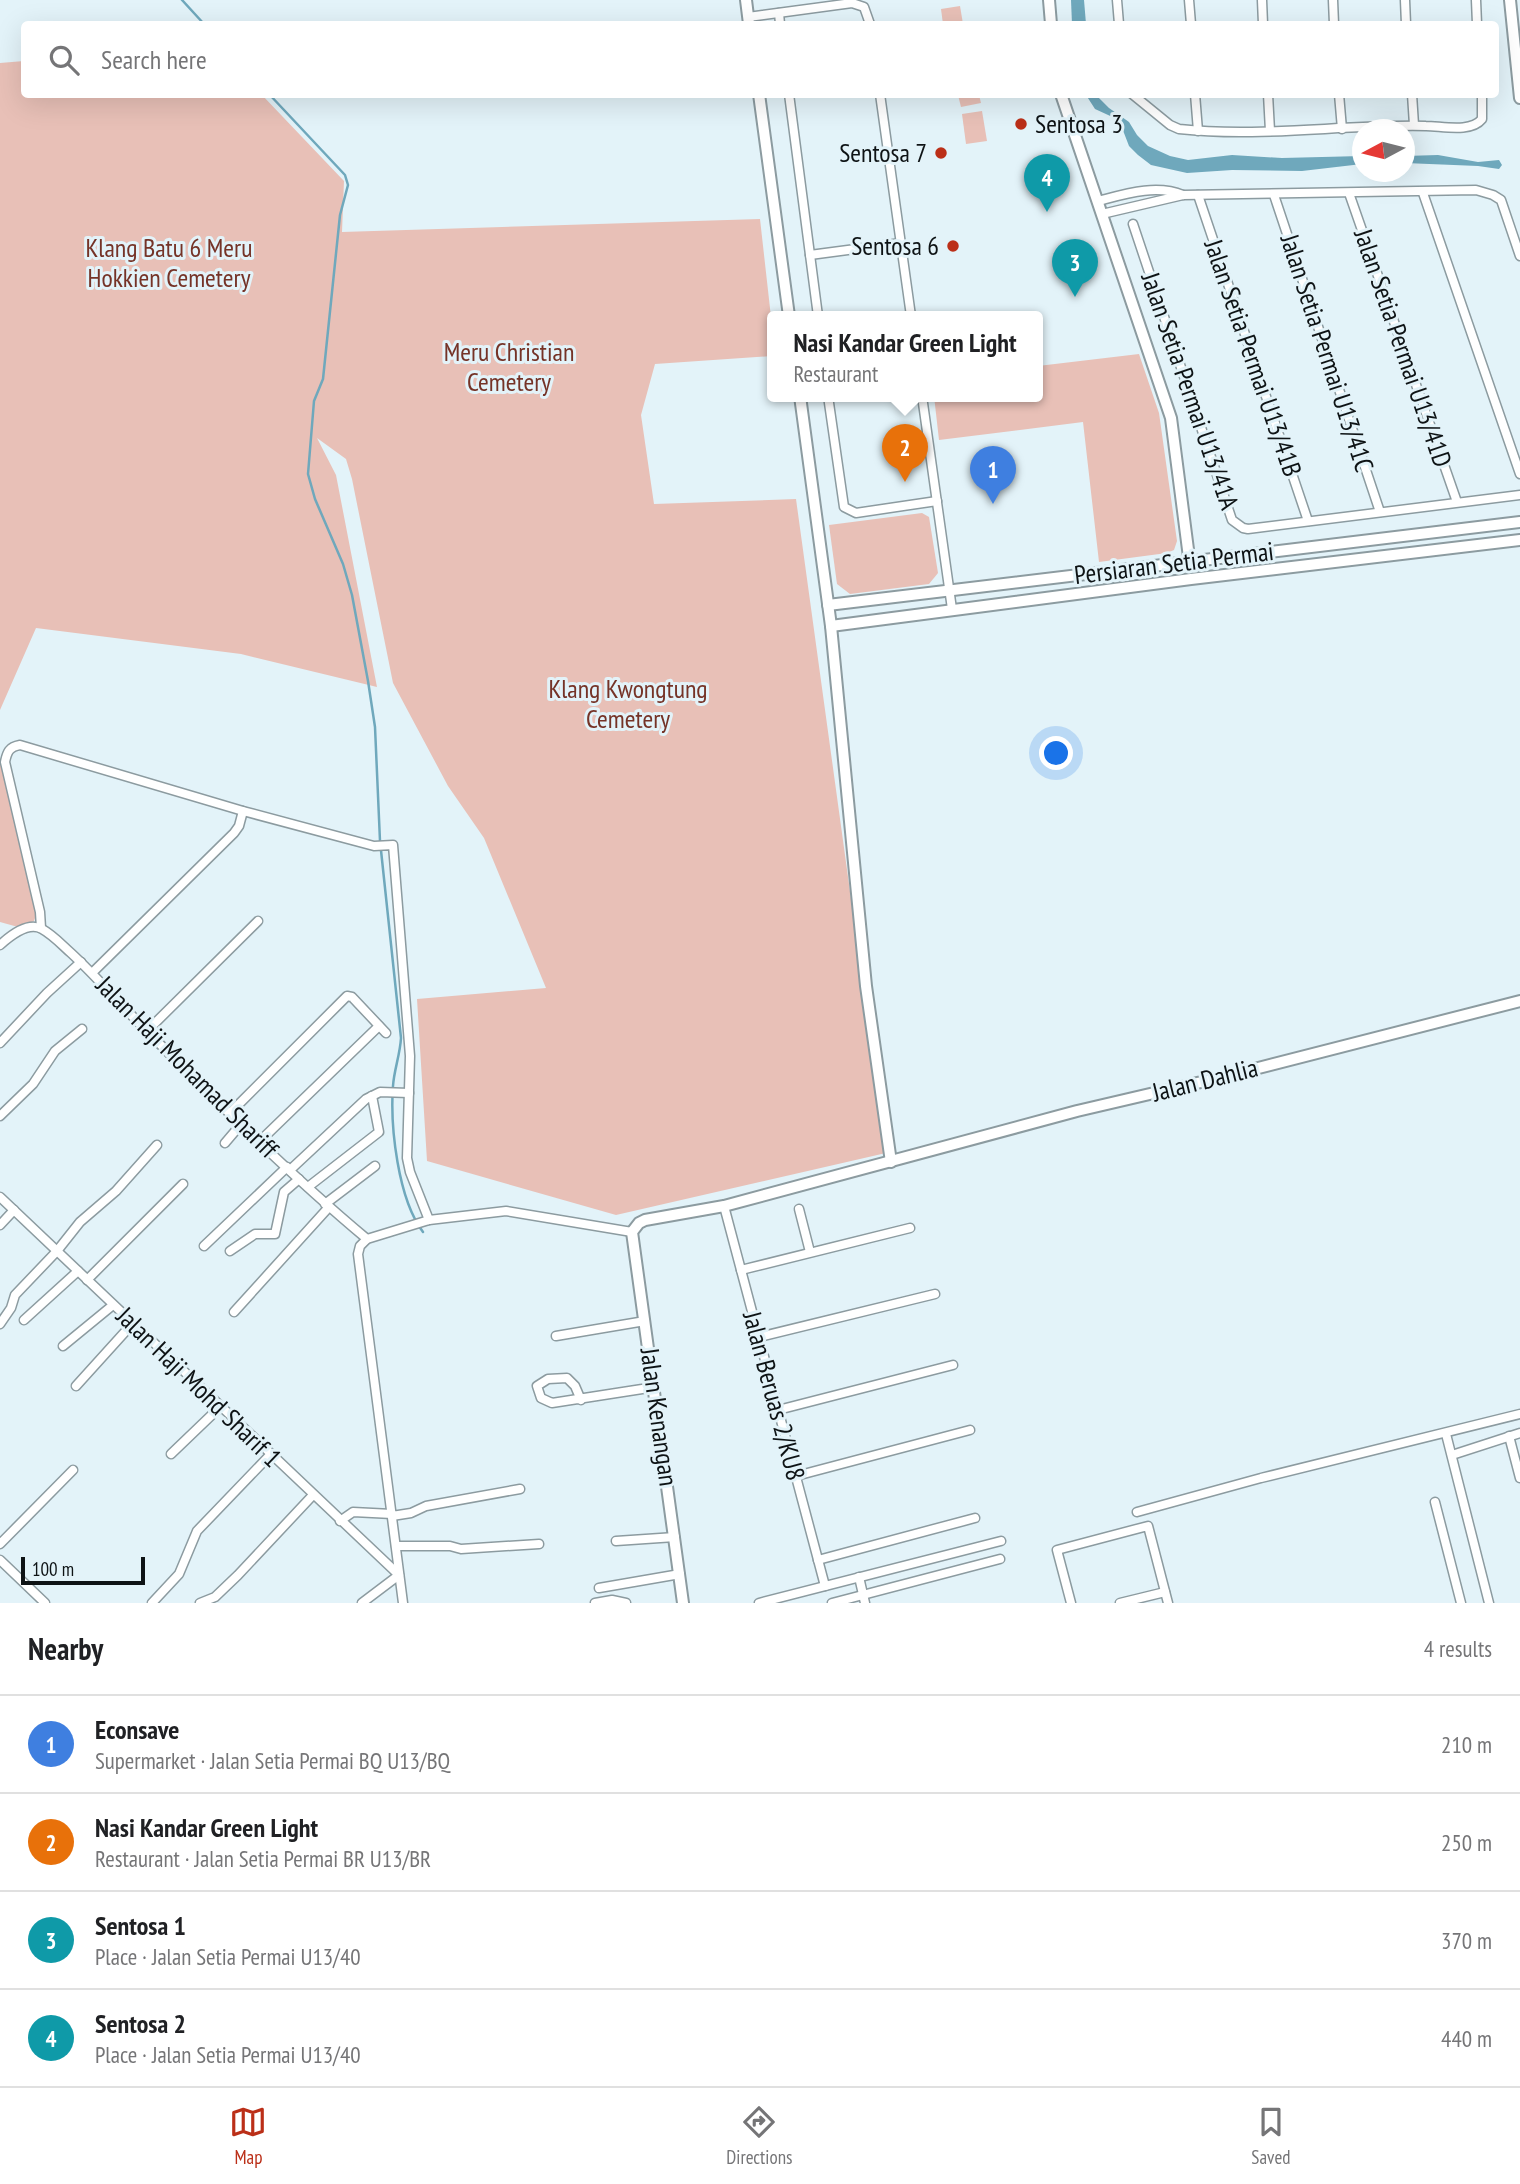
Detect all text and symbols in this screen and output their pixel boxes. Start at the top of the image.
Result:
search box [21,21,1499,98]
icon: search [45,41,83,79]
text: Search here [101,43,207,76]
place label: Sentosa 3 [1035,107,1123,140]
marker: Sentosa 3 [1013,116,1029,132]
north arrow [1352,119,1415,182]
place label: Sentosa 7 [839,136,927,169]
marker: Sentosa 7 [933,145,949,161]
pin: 4 [1024,154,1070,212]
street label: Jalan Setia Permai U13/41D [1347,224,1460,471]
place label: Sentosa 6 [851,229,939,262]
street label: Jalan Setia Permai U13/41C [1273,229,1381,476]
park label: Klang Batu 6 Meru Hokkien Cemetery [86,231,252,294]
street label: Jalan Setia Permai U13/41B [1197,234,1309,481]
marker: Sentosa 6 [945,238,961,254]
pin: 3 [1052,239,1098,297]
street label: Jalan Setia Permai U13/41A [1134,267,1247,514]
popup [767,311,1043,402]
text: Nasi Kandar Green Light [793,326,1017,359]
park label: Meru Christian Cemetery [444,335,574,398]
text: Restaurant [793,359,878,388]
pin: 2 [882,424,928,482]
pin: 1 [970,446,1016,504]
street label: Persiaran Setia Permai [1072,534,1275,591]
park label: Klang Kwongtung Cemetery [548,672,708,735]
your location [1039,736,1073,770]
street label: Jalan Haji Mohamad Shariff [89,968,286,1165]
street label: Jalan Dahlia [1148,1050,1261,1109]
street label: Jalan Haji Mohd Sharif 1 [109,1299,289,1474]
street label: Jalan Beruas 2/KU8 [736,1307,813,1484]
street label: Jalan Kenangan [633,1345,685,1488]
scale bar [21,1554,145,1586]
text: 100 m [32,1557,74,1581]
text: Nearby [28,1629,103,1668]
text: 4 results [1424,1634,1492,1663]
text: Econsave [95,1713,179,1746]
text: 1 [46,1730,57,1759]
text: 210 m [1441,1730,1492,1759]
text: Supermarket · Jalan Setia Permai BQ U13/BQ [95,1746,450,1775]
text: Nasi Kandar Green Light [95,1811,318,1844]
text: 2 [46,1828,57,1857]
text: 250 m [1441,1828,1492,1857]
text: Restaurant · Jalan Setia Permai BR U13/BR [95,1844,431,1873]
text: Sentosa 1 [95,1909,186,1942]
text: 3 [46,1926,57,1955]
text: 370 m [1441,1926,1492,1955]
text: Place · Jalan Setia Permai U13/40 [95,1942,361,1971]
text: Sentosa 2 [95,2007,186,2040]
text: 4 [46,2024,57,2053]
text: 440 m [1441,2024,1492,2053]
text: Place · Jalan Setia Permai U13/40 [95,2040,361,2069]
tab: Map [229,2103,267,2169]
tab: Directions [726,2103,792,2169]
tab: Saved [1251,2103,1291,2169]

